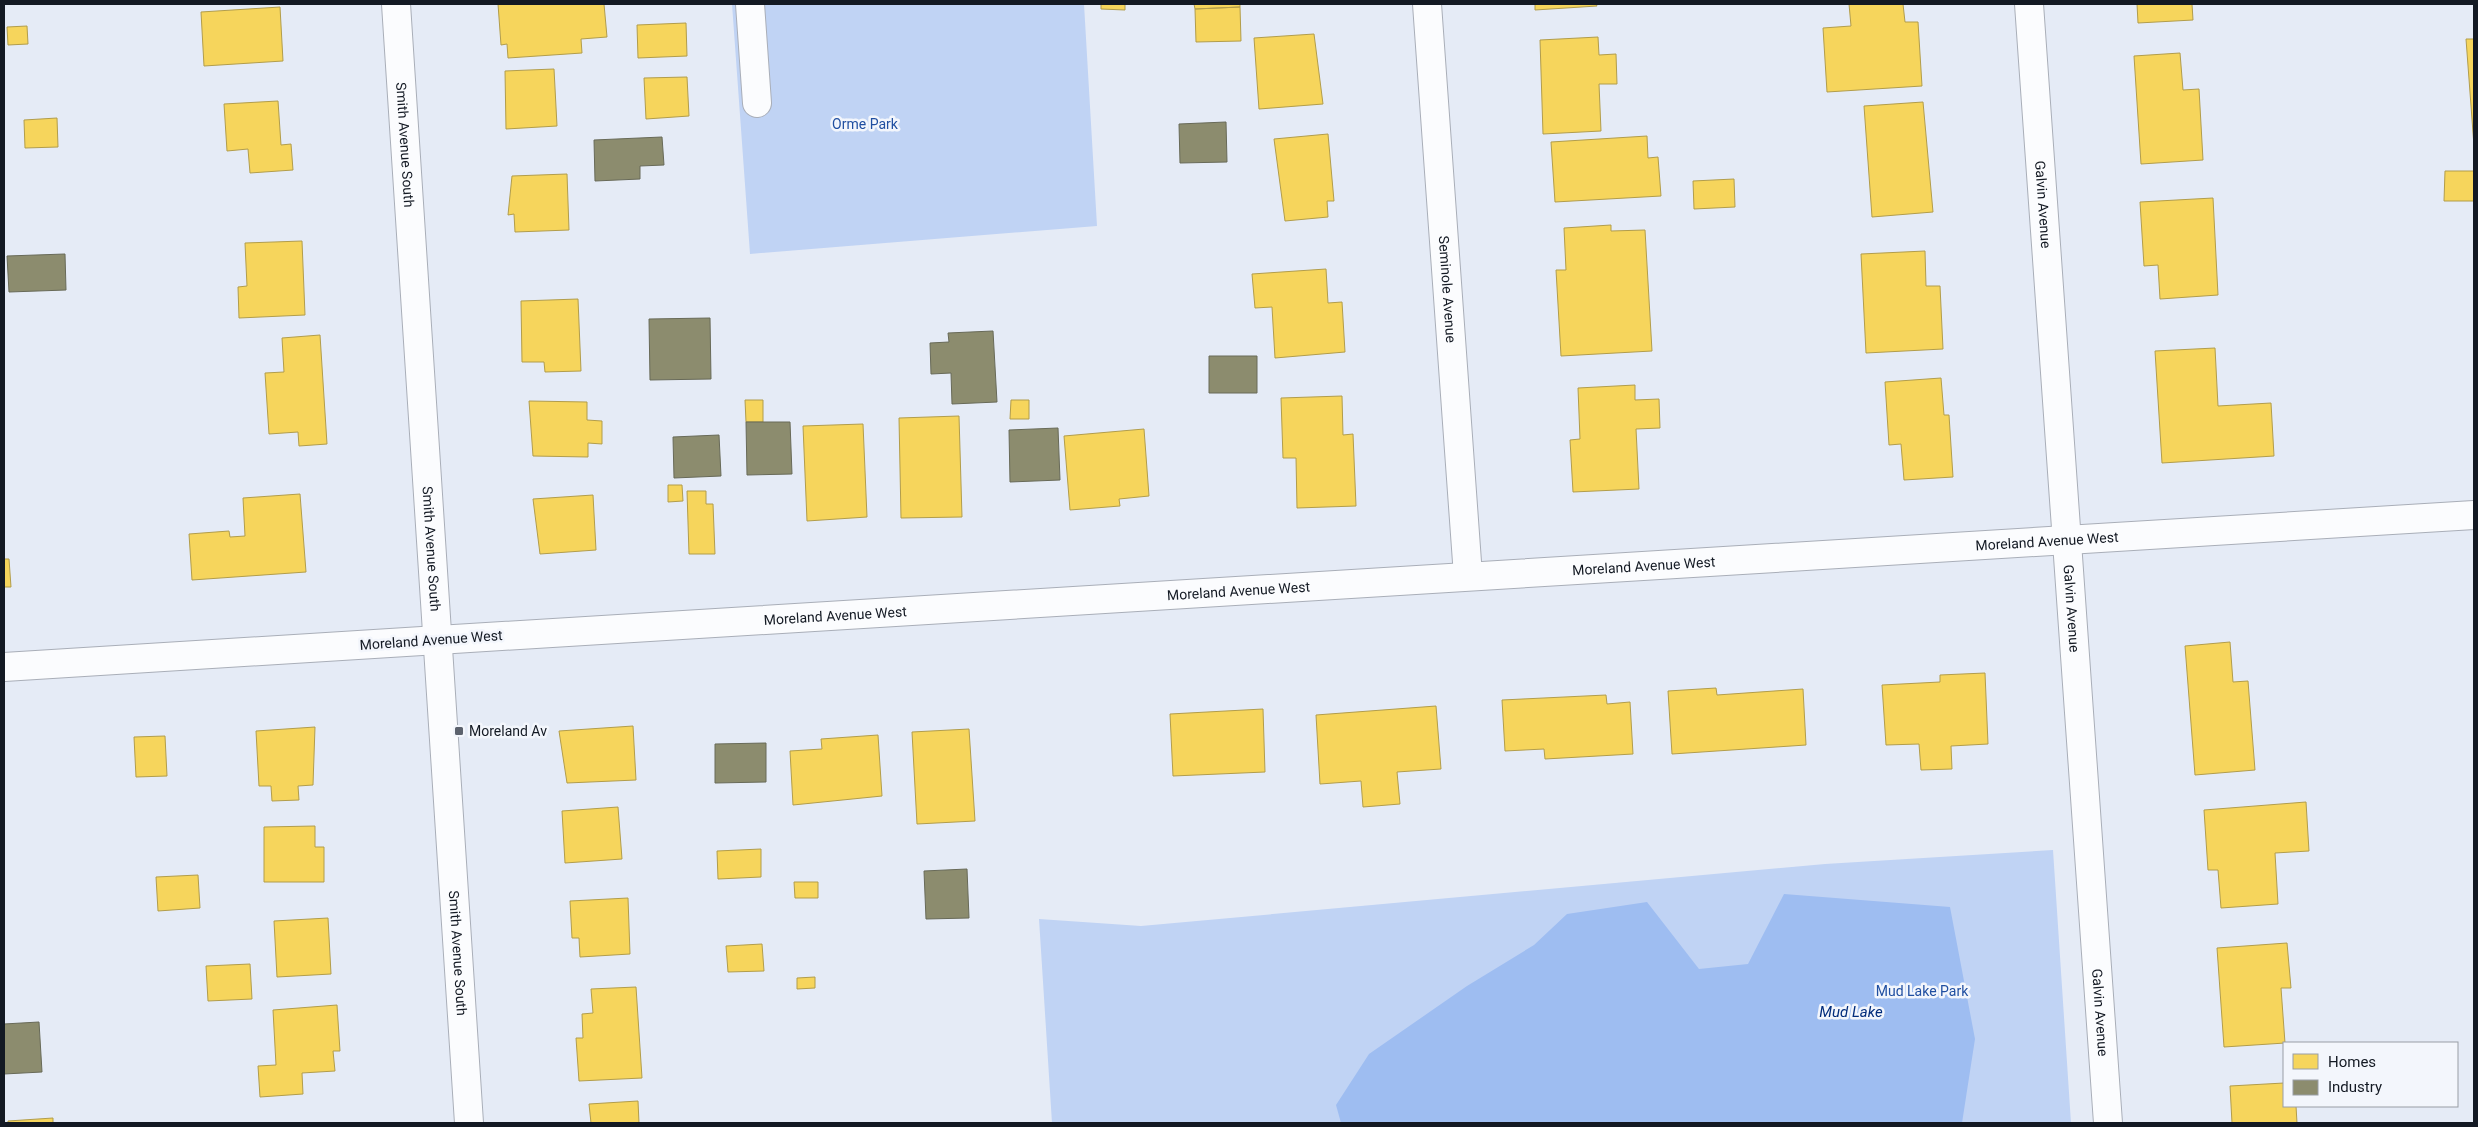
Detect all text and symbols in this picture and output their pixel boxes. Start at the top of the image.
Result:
street label: Smith Avenue South [393,82,417,208]
park label: Orme Park [832,116,899,132]
street label: Galvin Avenue [2032,160,2054,249]
street label: Seminole Avenue [1436,235,1459,343]
street label: Smith Avenue South [419,486,444,612]
street label: Moreland Avenue West [1975,529,2119,554]
street label: Moreland Avenue West [1572,554,1716,578]
street label: Galvin Avenue [2061,564,2083,653]
street label: Moreland Avenue West [1167,578,1311,603]
street label: Moreland Avenue West [763,603,908,628]
street label: Moreland Avenue West [359,627,503,653]
place label: Moreland Av [469,723,547,739]
marker: Moreland Av [453,725,465,737]
street label: Smith Avenue South [446,890,470,1016]
street label: Galvin Avenue [2089,968,2111,1057]
park label: Mud Lake Park [1876,983,1969,999]
water label: Mud Lake [1819,1003,1883,1021]
legend [2283,1042,2458,1107]
text: Homes [2328,1053,2376,1071]
text: Industry [2328,1078,2382,1096]

